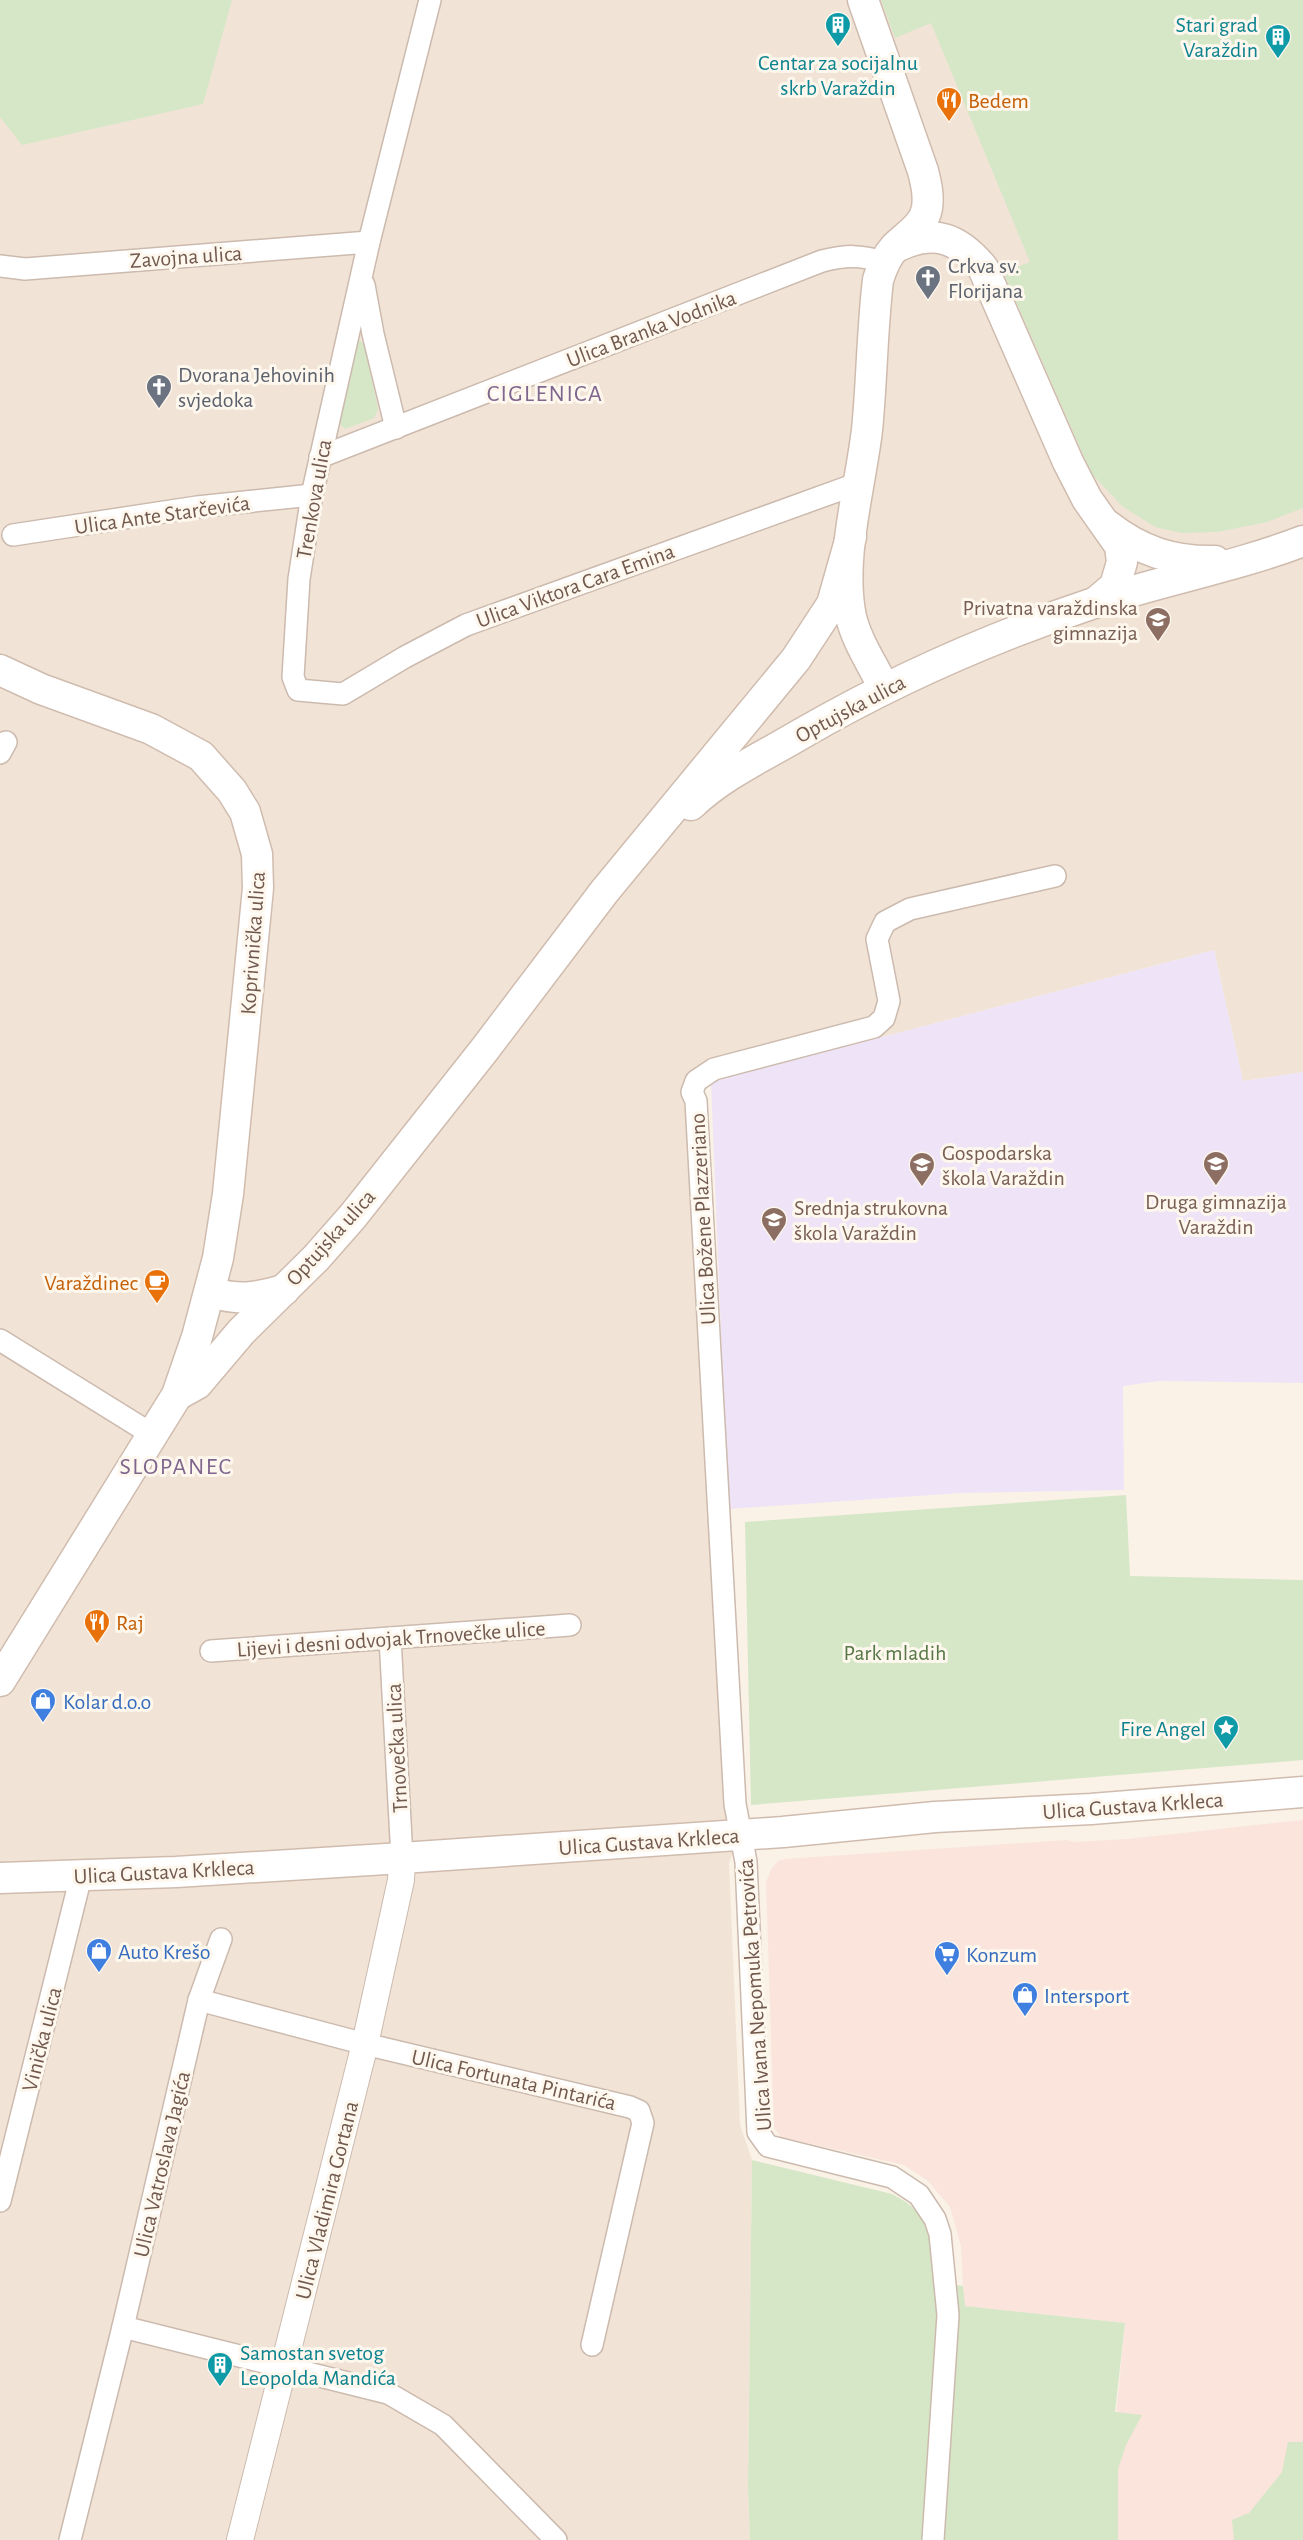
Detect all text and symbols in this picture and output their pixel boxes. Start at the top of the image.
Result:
building icon: Centar za socijalnu skrb Varaždin [823,10,853,48]
place label: Stari grad Varaždin [1175,14,1258,61]
building icon: Stari grad Varaždin [1263,22,1293,60]
place label: Centar za socijalnu skrb Varaždin [758,52,918,99]
restaurant icon: Bedem [934,85,964,123]
place label: Bedem [968,90,1029,112]
street label: Zavojna ulica [129,242,243,272]
place label: Crkva sv. Florijana [948,255,1023,302]
church icon: Crkva sv. Florijana [913,263,943,301]
street label: Ulica Branka Vodnika [563,286,739,371]
place label: Dvorana Jehovinih svjedoka [178,364,335,411]
church icon: Dvorana Jehovinih svjedoka [144,372,174,410]
district label: CIGLENICA [487,382,603,406]
street label: Trenkova ulica [293,438,335,561]
street label: Ulica Ante Starčevića [73,492,251,538]
street label: Ulica Viktora Cara Emina [473,540,677,632]
place label: Privatna varaždinska gimnazija [963,597,1138,644]
school or university icon: Privatna varaždinska gimnazija [1143,605,1173,643]
street label: Optujska ulica [792,671,909,747]
street label: Koprivnička ulica [237,871,269,1016]
street label: Ulica Božene Plazzeriano [686,1112,720,1325]
place label: Gospodarska škola Varaždin [942,1142,1065,1189]
school or university icon: Druga gimnazija Varaždin [1201,1149,1231,1187]
school or university icon: Gospodarska škola Varaždin [907,1150,937,1188]
street label: Optujska ulica [282,1185,379,1290]
place label: Druga gimnazija Varaždin [1145,1191,1287,1238]
place label: Srednja strukovna škola Varaždin [794,1197,948,1244]
school or university icon: Srednja strukovna škola Varaždin [759,1205,789,1243]
cafe icon: Varaždinec [142,1267,172,1305]
place label: Varaždinec [44,1272,139,1294]
district label: SLOPANEC [120,1455,232,1479]
restaurant icon: Raj [82,1607,112,1645]
place label: Raj [116,1612,144,1634]
street label: Lijevi i desni odvojak Trnovečke ulice [236,1617,546,1661]
park label: Park mladih [844,1642,946,1664]
street label: Trnovečka ulica [383,1683,411,1813]
shop icon: Kolar d.o.o [28,1686,58,1724]
place label: Kolar d.o.o [63,1691,151,1713]
place icon: Fire Angel [1211,1713,1241,1751]
place label: Fire Angel [1120,1718,1206,1740]
street label: Ulica Gustava Krkleca [1042,1789,1224,1823]
street label: Ulica Gustava Krkleca [558,1825,740,1859]
street label: Ulica Gustava Krkleca [73,1856,255,1888]
street label: Ulica Ivana Nepomuka Petrovića [735,1858,775,2132]
shop icon: Auto Krešo [84,1936,114,1974]
supermarket icon: Konzum [932,1939,962,1977]
place label: Auto Krešo [118,1941,211,1963]
place label: Konzum [966,1944,1037,1966]
shop icon: Intersport [1010,1980,1040,2018]
street label: Vinička ulica [18,1985,66,2094]
place label: Intersport [1044,1985,1129,2007]
street label: Ulica Fortunata Pintarića [409,2046,618,2114]
street label: Ulica Vatroslava Jagića [130,2069,194,2259]
street label: Ulica Vladimira Gortana [292,2099,362,2302]
place label: Samostan svetog Leopolda Mandića [240,2342,396,2389]
building icon: Samostan svetog Leopolda Mandića [205,2350,235,2388]

